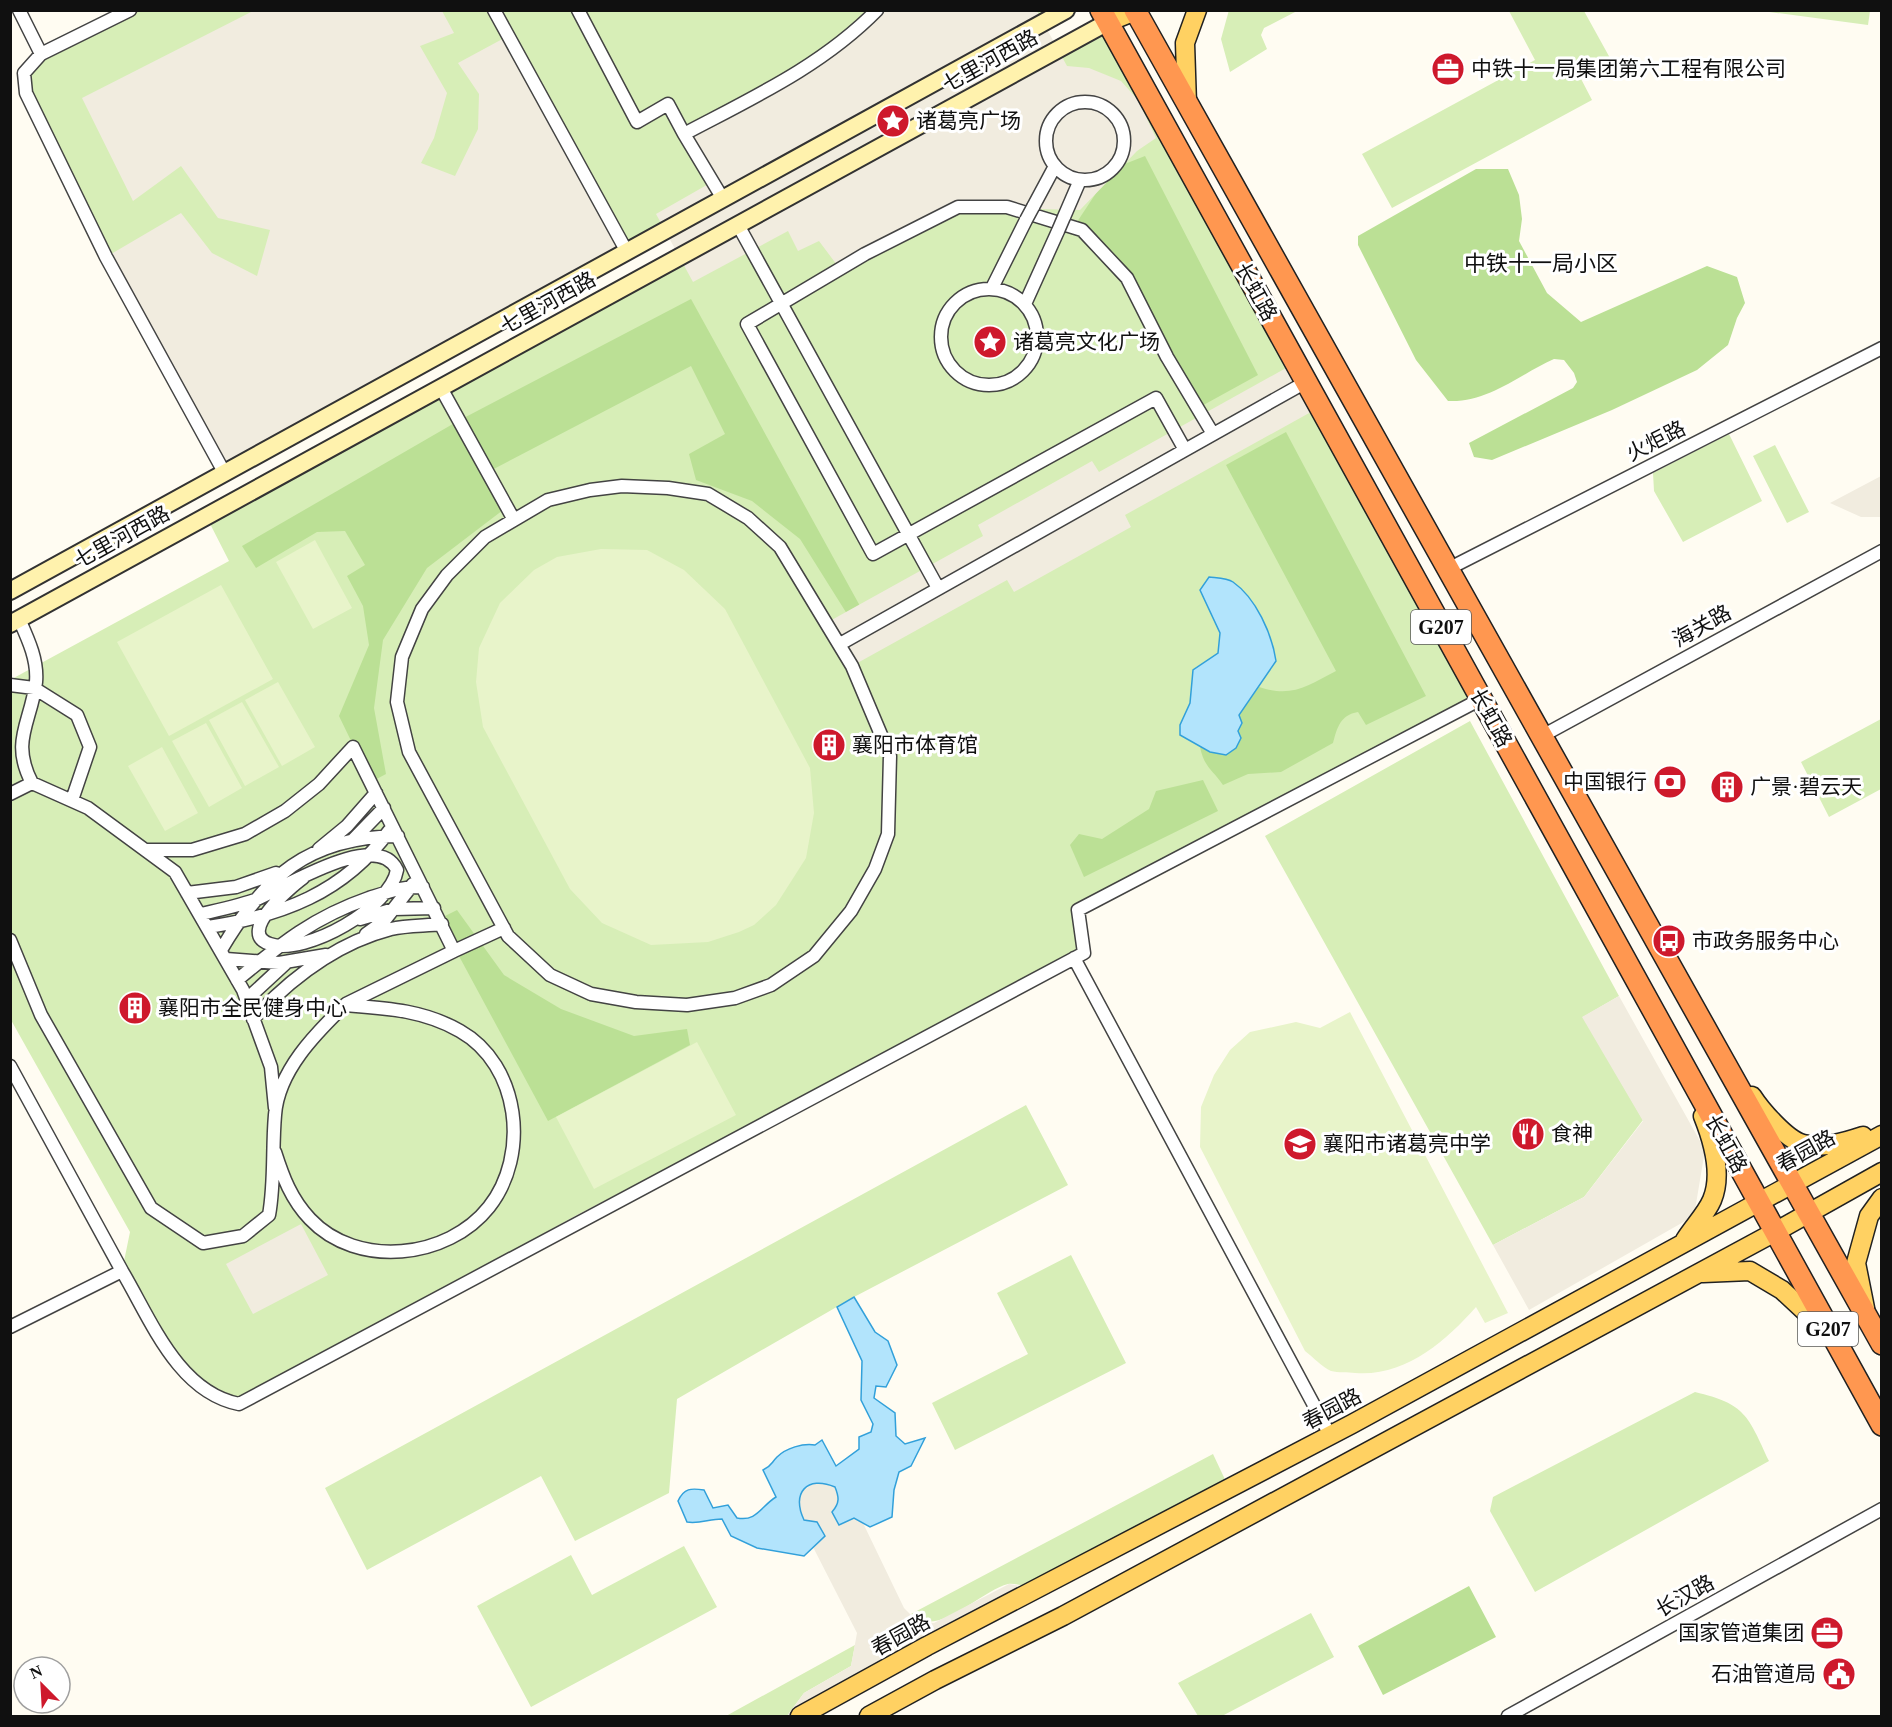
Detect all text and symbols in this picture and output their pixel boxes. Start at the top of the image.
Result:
street label: 七里河西路 [938,25,1042,97]
office icon: 中铁十一局集团第六工程有限公司 [1430,51,1466,87]
place label: 中铁十一局集团第六工程有限公司 [1471,57,1786,81]
place icon: 诸葛亮广场 [875,103,911,139]
place label: 诸葛亮广场 [916,109,1021,133]
district label: 中铁十一局小区 [1464,251,1618,276]
street label: 长虹路 [1230,259,1282,325]
street label: 七里河西路 [496,267,600,339]
place icon: 诸葛亮文化广场 [972,324,1008,360]
place label: 诸葛亮文化广场 [1013,330,1160,354]
street label: 火炬路 [1622,416,1690,466]
street label: 七里河西路 [70,501,174,573]
street label: 海关路 [1669,600,1735,652]
road number: G207 [1411,610,1471,644]
street label: 长虹路 [1465,685,1517,751]
building icon: 襄阳市体育馆 [811,727,847,763]
place label: 襄阳市体育馆 [852,733,978,757]
bank icon: 中国银行 [1652,764,1688,800]
building icon: 广景·碧云天 [1709,769,1745,805]
place label: 中国银行 [1563,770,1647,794]
place label: 广景·碧云天 [1750,775,1862,799]
bus stop icon: 市政务服务中心 [1651,923,1687,959]
place label: 市政务服务中心 [1692,929,1839,953]
building icon: 襄阳市全民健身中心 [117,990,153,1026]
place label: 襄阳市全民健身中心 [158,996,347,1020]
street label: 长虹路 [1700,1111,1752,1177]
restaurant icon: 食神 [1510,1116,1546,1152]
place label: 食神 [1551,1122,1593,1146]
street label: 春园路 [1773,1125,1839,1177]
school or university icon: 襄阳市诸葛亮中学 [1282,1126,1318,1162]
place label: 襄阳市诸葛亮中学 [1323,1132,1491,1156]
road number: G207 [1798,1312,1858,1346]
street label: 春园路 [1299,1384,1365,1434]
street label: 长汉路 [1652,1570,1718,1622]
street label: 春园路 [868,1609,934,1661]
office icon: 国家管道集团 [1809,1615,1845,1651]
place label: 国家管道集团 [1678,1621,1804,1645]
north arrow [12,1655,72,1715]
public building icon: 石油管道局 [1821,1656,1857,1692]
text: N [27,1661,45,1682]
place label: 石油管道局 [1711,1662,1816,1686]

